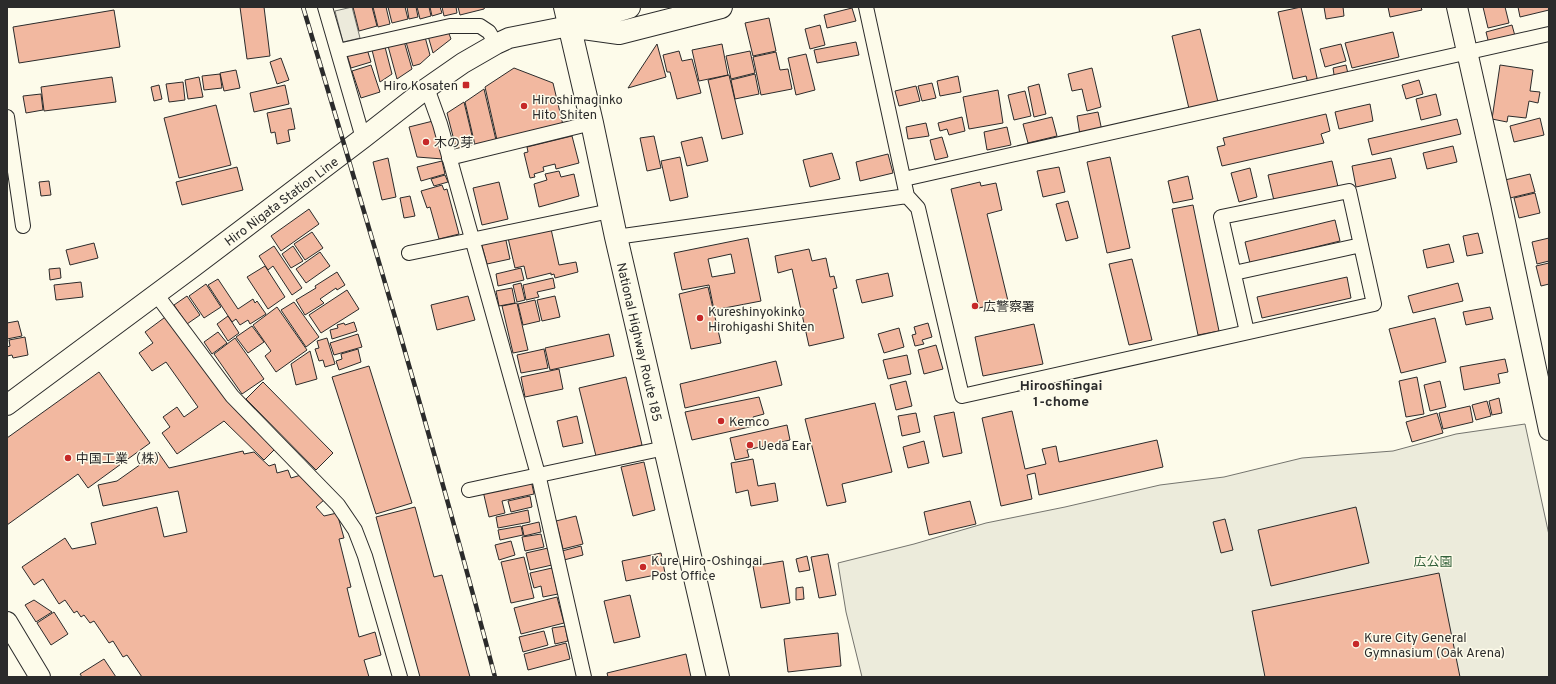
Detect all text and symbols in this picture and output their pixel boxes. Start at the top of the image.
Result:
place label: Hiro Kosaten [383,79,458,95]
marker: Hiro Kosaten [461,80,471,90]
place label: Hiroshimaginko Hito Shiten [532,93,623,124]
marker: Hiroshimaginko Hito Shiten [519,101,529,111]
place label: 木の芽 [434,136,473,152]
marker: 木の芽 [421,137,431,147]
street label: Hiro Nigata Station Line [222,155,342,251]
street label: National Highway Route 185 [612,261,664,424]
place label: 広警察署 [983,300,1035,316]
marker: 広警察署 [970,301,980,311]
place label: Kureshinyokinko Hirohigashi Shiten [708,305,815,336]
marker: Kureshinyokinko Hirohigashi Shiten [695,313,705,323]
district label: Hirooshingai 1-chome [1020,378,1102,411]
place label: Kemco [729,415,769,431]
marker: Kemco [716,416,726,426]
place label: Ueda Ear [758,439,811,455]
marker: Ueda Ear [745,440,755,450]
place label: 中国工業（株） [76,451,167,468]
marker: 中国工業（株） [63,453,73,463]
place label: Kure Hiro-Oshingai Post Office [651,554,762,585]
park label: 広公園 [1413,555,1453,571]
marker: Kure Hiro-Oshingai Post Office [638,562,648,572]
place label: Kure City General Gymnasium (Oak Arena) [1364,631,1505,662]
marker: Kure City General Gymnasium (Oak Arena) [1351,639,1361,649]

